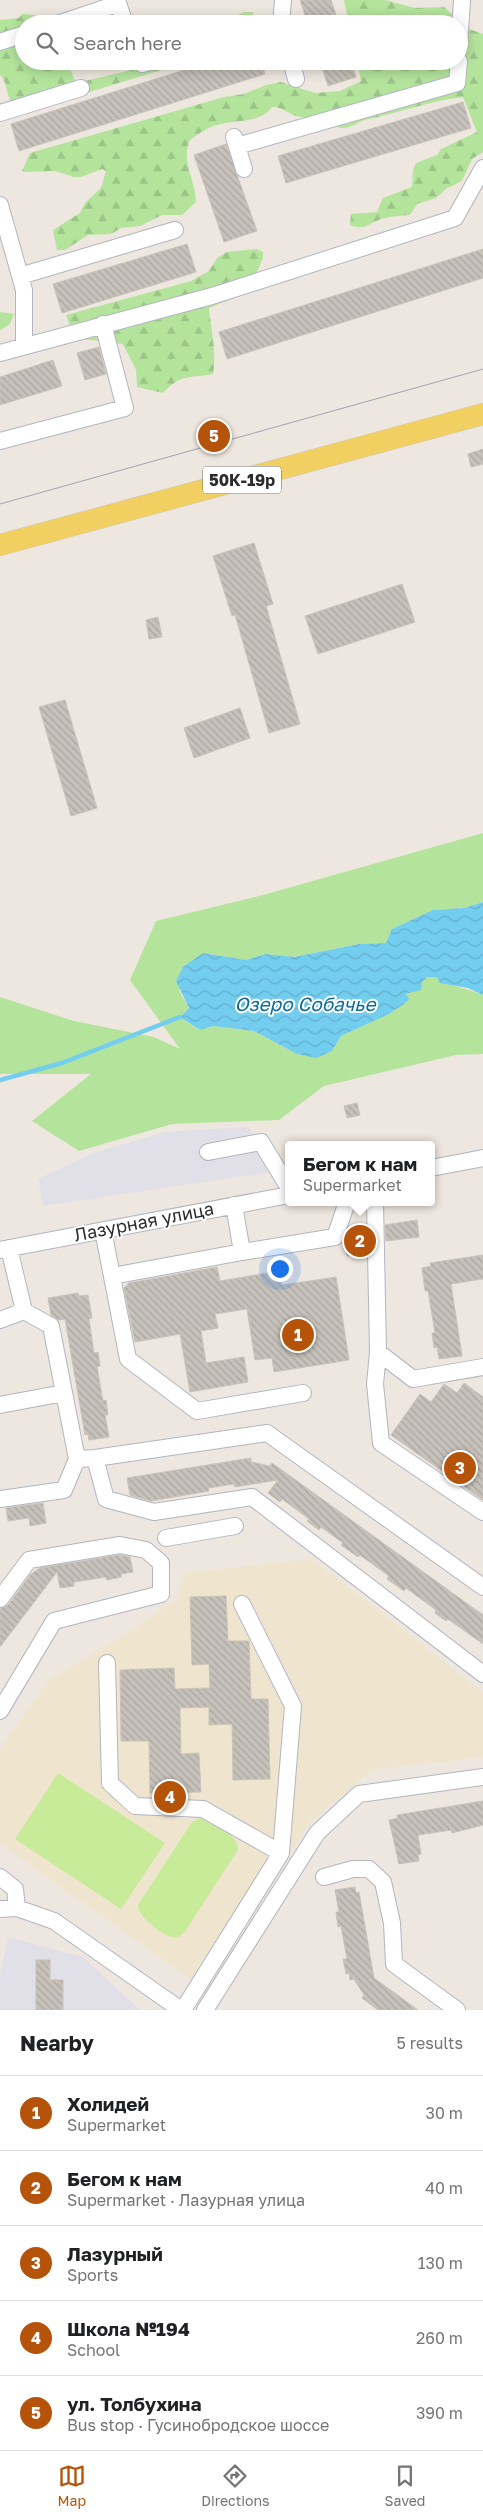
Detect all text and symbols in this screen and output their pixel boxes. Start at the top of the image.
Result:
search box [15,15,468,70]
icon: search [33,29,61,57]
text: Search here [73,31,182,54]
pin: 5 [198,417,230,455]
road number: 50К-19р [203,466,281,494]
water label: Озеро Собачье [235,992,377,1015]
popup [285,1141,435,1206]
text: Бегом к нам [303,1152,417,1175]
text: Supermarket [303,1175,402,1195]
street label: Лазурная улица [72,1197,216,1245]
pin: 2 [344,1222,376,1260]
your location [267,1256,293,1282]
pin: 1 [282,1316,314,1354]
pin: 3 [444,1449,476,1487]
pin: 4 [154,1778,186,1816]
text: Nearby [20,2030,94,2056]
text: 5 results [397,2033,463,2053]
text: Холидей [67,2092,149,2115]
text: 1 [32,2103,40,2123]
text: 30 m [426,2103,463,2123]
text: Supermarket [67,2115,166,2135]
text: Бегом к нам [67,2167,182,2190]
text: 2 [31,2178,41,2198]
text: 40 m [425,2178,463,2198]
text: Supermarket · Лазурная улица [67,2190,305,2210]
text: Лазурный [67,2242,163,2265]
text: 3 [31,2253,41,2273]
text: 130 m [418,2253,463,2273]
text: Sports [67,2265,118,2285]
text: Школа №194 [67,2317,190,2340]
text: 4 [31,2328,41,2348]
text: 260 m [416,2328,463,2348]
text: School [67,2340,120,2360]
text: ул. Толбухина [67,2392,201,2415]
text: 5 [31,2403,41,2423]
text: 390 m [416,2403,463,2423]
text: Bus stop · Гусинобродское шоссе [67,2415,329,2435]
tab: Map [58,2462,86,2509]
tab: Directions [201,2462,270,2509]
tab: Saved [385,2462,425,2509]

